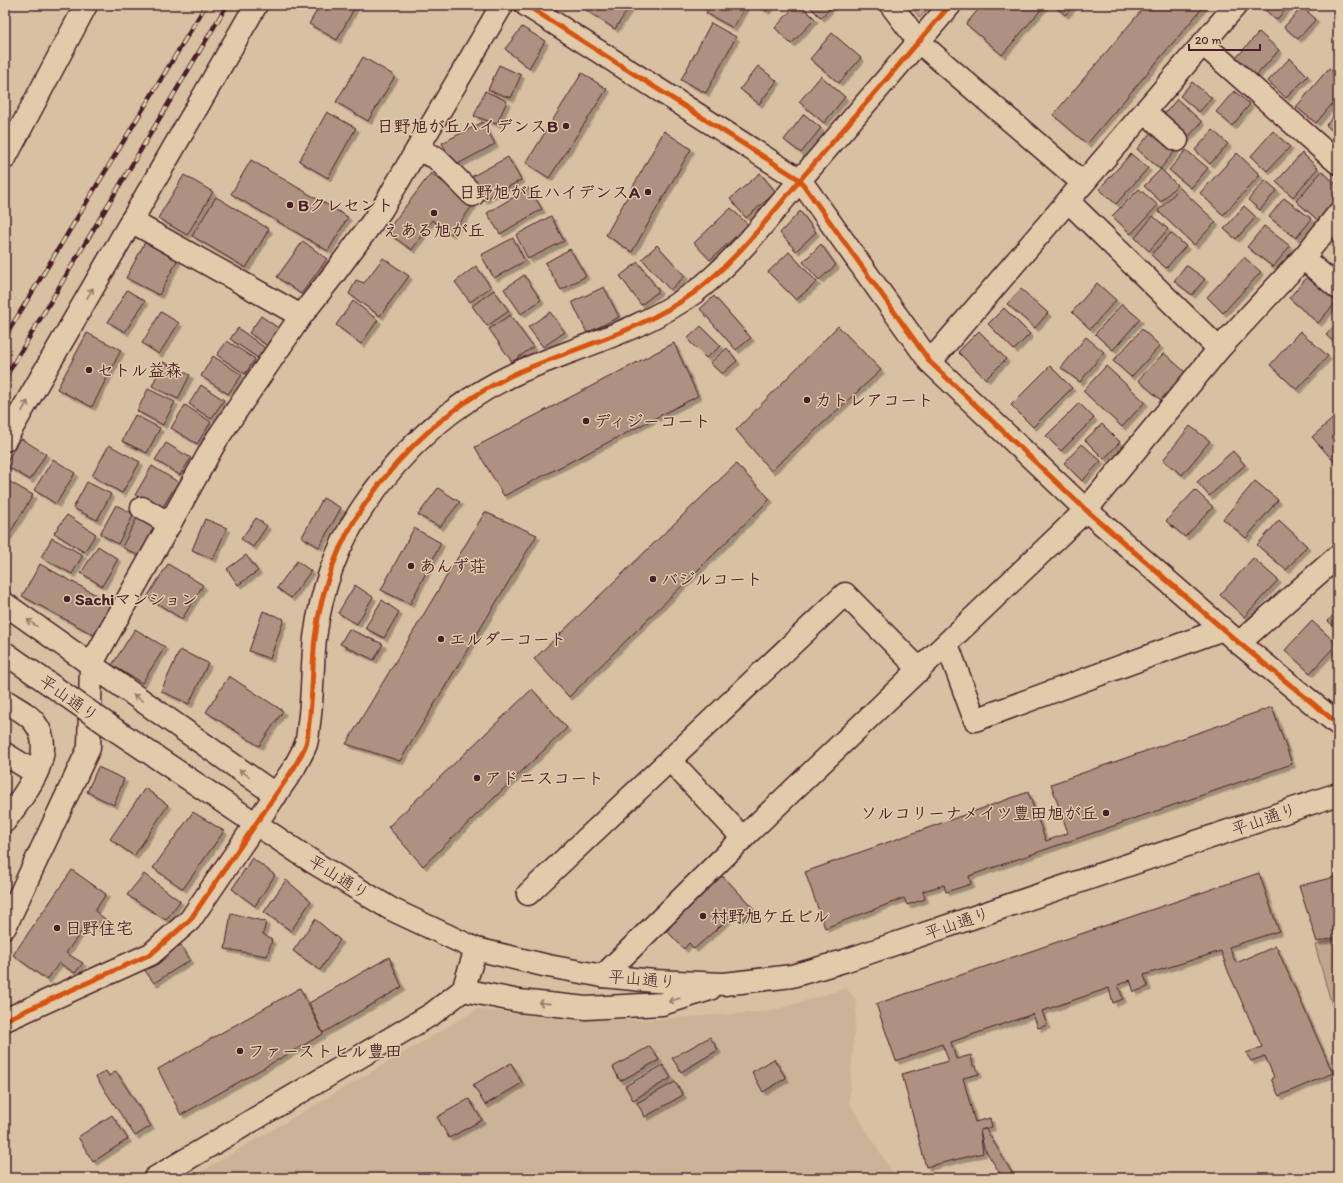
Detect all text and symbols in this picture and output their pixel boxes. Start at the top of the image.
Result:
scale bar [1189,26,1260,52]
text: 20 m [1195,33,1222,47]
place label: 日野旭が丘ハイデンスB [377,116,558,136]
marker: 日野旭が丘ハイデンスB [561,121,571,131]
place label: 日野旭が丘ハイデンスA [459,182,640,202]
marker: 日野旭が丘ハイデンスA [643,187,653,197]
place label: Bクレセント [298,195,394,215]
marker: Bクレセント [285,200,295,210]
marker: えある旭が丘 [429,208,439,218]
place label: えある旭が丘 [383,220,485,240]
one-way arrow [86,287,94,299]
place label: セトル益森 [97,360,182,380]
marker: セトル益森 [84,365,94,375]
place label: カトレアコート [815,390,934,410]
marker: カトレアコート [802,395,812,405]
one-way arrow [21,400,29,412]
place label: ディジーコート [594,411,711,431]
marker: ディジーコート [581,416,591,426]
place label: あんず荘 [419,556,486,576]
marker: あんず荘 [406,561,416,571]
place label: バジルコート [661,569,763,589]
marker: バジルコート [648,574,658,584]
place label: Sachiマンション [75,589,198,609]
marker: Sachiマンション [62,594,72,604]
one-way arrow [26,619,37,627]
place label: エルダーコート [449,629,567,649]
marker: エルダーコート [436,634,446,644]
street label: 平山通り [35,670,103,726]
one-way arrow [133,694,144,702]
place label: アドニスコート [485,768,604,788]
one-way arrow [239,769,250,777]
marker: アドニスコート [472,773,482,783]
street label: 平山通り [1229,798,1299,840]
place label: ソルコリーナメイツ豊田旭が丘 [860,803,1098,823]
marker: ソルコリーナメイツ豊田旭が丘 [1101,808,1111,818]
street label: 平山通り [305,851,373,903]
street label: 平山通り [922,902,992,944]
place label: 村野旭ケ丘ビル [711,906,830,926]
marker: 村野旭ケ丘ビル [698,911,708,921]
place label: 日野住宅 [65,918,133,938]
marker: 日野住宅 [52,923,62,933]
street label: 平山通り [607,966,677,992]
one-way arrow [667,997,680,1004]
one-way arrow [538,1000,551,1007]
place label: ファーストヒル豊田 [248,1041,402,1061]
marker: ファーストヒル豊田 [235,1046,245,1056]

